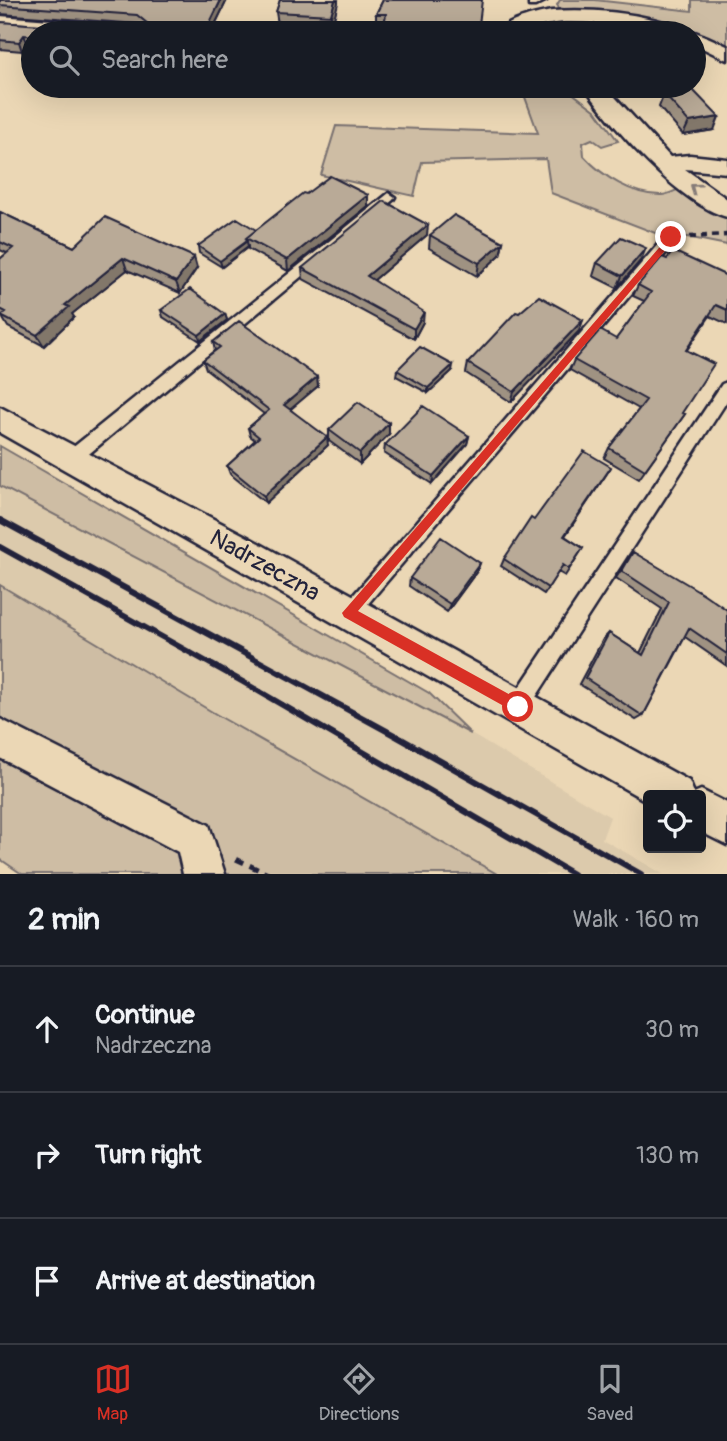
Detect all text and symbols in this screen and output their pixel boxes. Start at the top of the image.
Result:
search box [21,21,706,98]
icon: search [45,41,83,79]
text: Search here [101,44,228,76]
one-way arrow [690,184,703,196]
route end [655,221,686,252]
street label: Nadrzeczna [205,523,325,608]
route start [502,691,533,722]
map controls [643,790,706,853]
button: locate [643,790,706,853]
text: 2 min [28,901,100,938]
text: Walk · 160 m [573,905,699,934]
text: Continue [95,999,195,1031]
icon: ahead [28,1010,66,1048]
text: 30 m [645,1015,699,1044]
text: Nadrzeczna [95,1031,211,1060]
icon: right [28,1136,66,1174]
text: Turn right [95,1139,201,1171]
text: 130 m [636,1141,699,1170]
icon: arrive [28,1262,66,1300]
text: Arrive at destination [95,1265,315,1297]
tab: Map [94,1360,132,1426]
tab: Directions [319,1360,399,1426]
tab: Saved [586,1360,633,1426]

